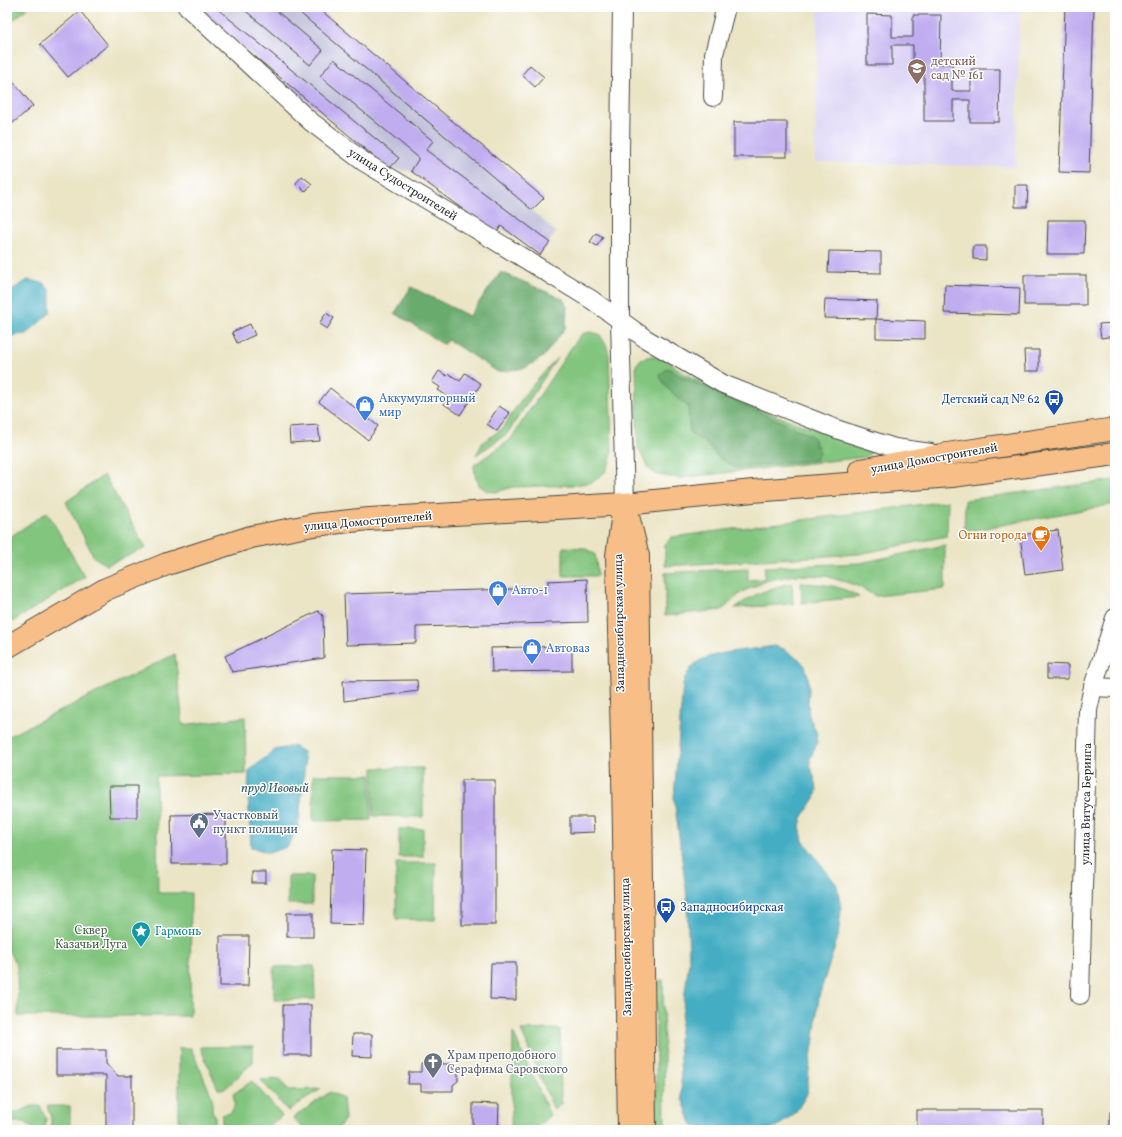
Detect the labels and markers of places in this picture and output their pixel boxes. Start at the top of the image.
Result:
place label: детский сад № 161 [931,54,983,84]
school or university icon: детский сад № 161 [906,57,928,85]
bus stop icon: Детский сад № 62 [1043,388,1065,416]
place label: Аккумуляторный мир [379,391,476,421]
place label: Детский сад № 62 [941,392,1040,408]
shop icon: Аккумуляторный мир [354,394,376,422]
cafe icon: Огни города [1030,524,1052,552]
place label: Огни города [958,528,1027,544]
shop icon: Авто-1 [487,579,509,607]
place label: Авто-1 [512,583,548,599]
shop icon: Автоваз [521,637,543,665]
place label: Автоваз [546,641,590,657]
place label: Участковый пункт полиции [213,808,298,838]
public building icon: Участковый пункт полиции [188,811,210,839]
bus stop icon: Западносибирская [655,896,677,924]
place label: Западносибирская [680,900,783,916]
place icon: Гармонь [130,920,152,948]
place label: Гармонь [155,924,201,940]
place label: Храм преподобного Серафима Саровского [447,1048,568,1078]
church icon: Храм преподобного Серафима Саровского [422,1051,444,1079]

